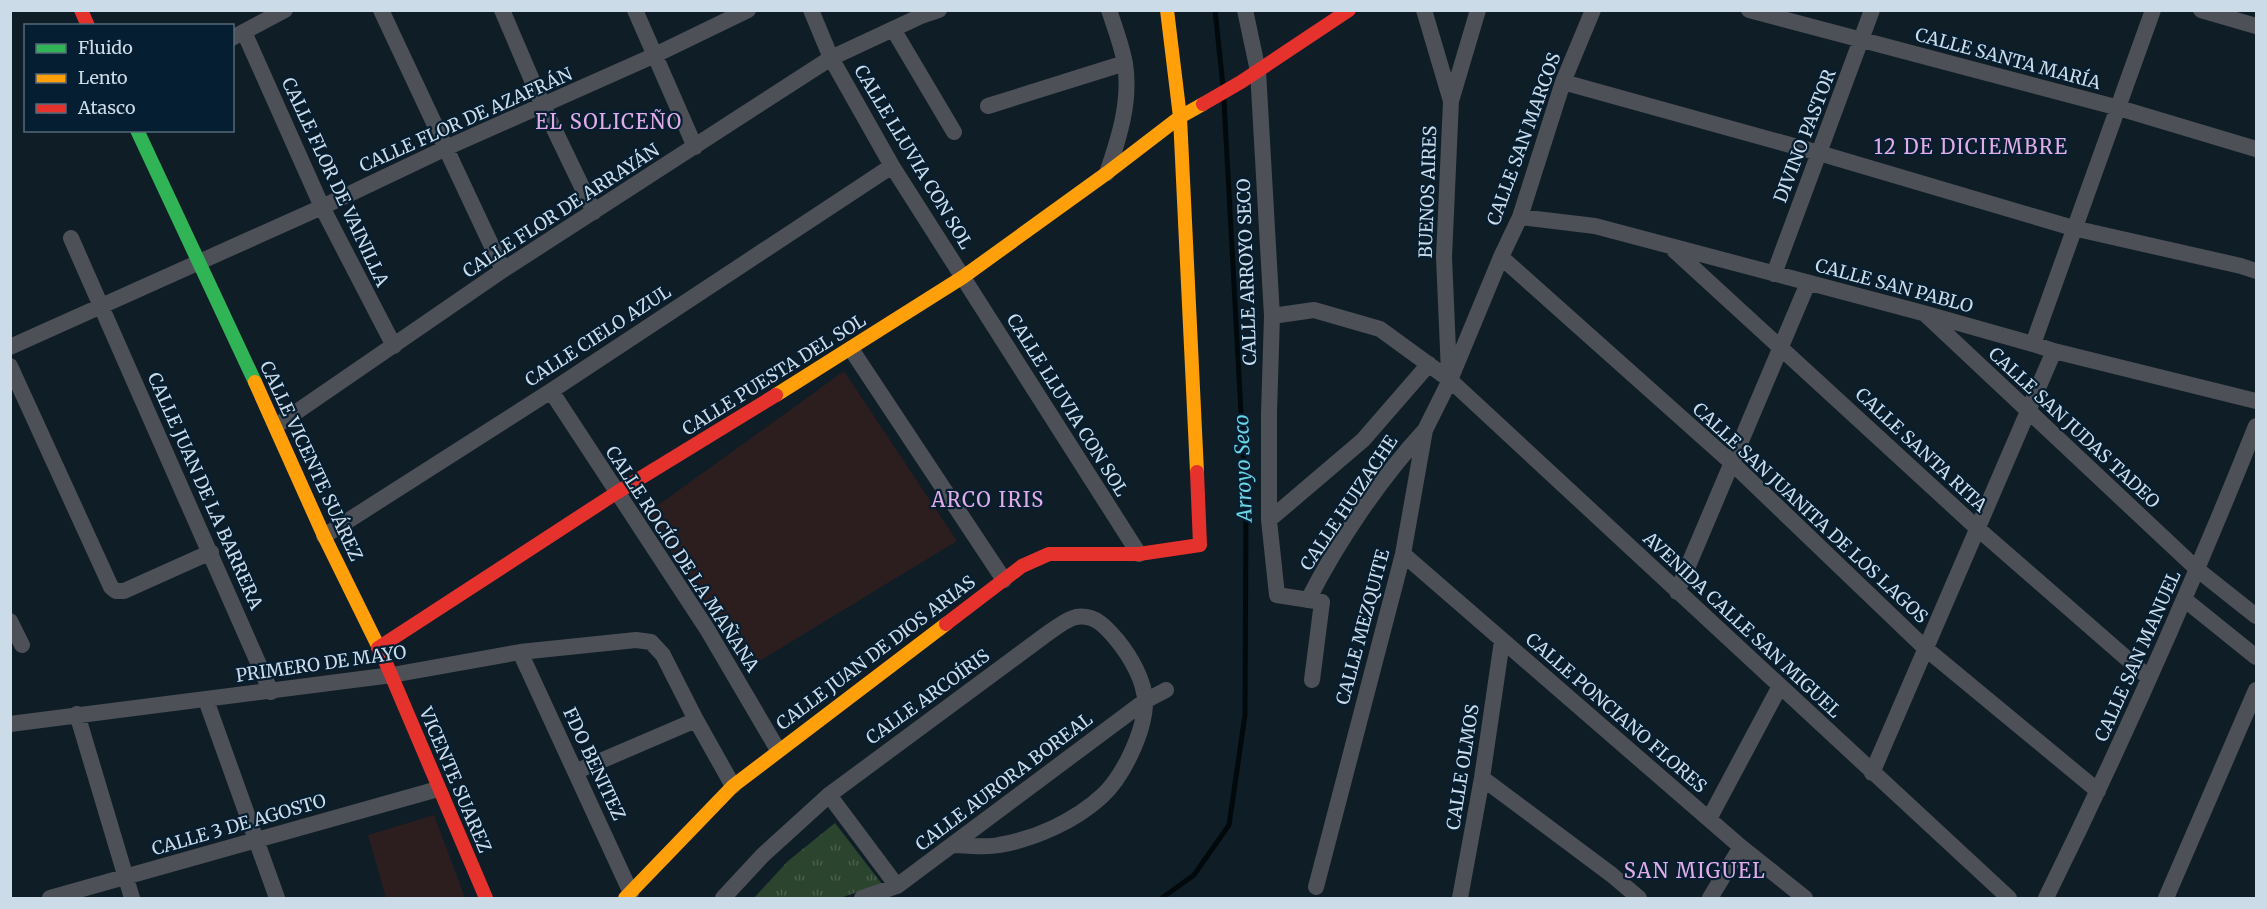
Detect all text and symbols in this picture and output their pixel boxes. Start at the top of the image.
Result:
street label: CALLE SANTA MARÍA [1913,23,2104,94]
legend [24,24,234,132]
text: Fluido [78,36,133,59]
street label: CALLE SAN MARCOS [1482,49,1566,228]
street label: CALLE LLUVIA CON SOL [849,60,978,253]
street label: CALLE FLOR DE AZAFRÁN [356,62,576,177]
street label: DIVINO PASTOR [1768,65,1841,206]
text: Lento [78,66,128,89]
street label: CALLE FLOR DE VAINILLA [277,74,394,290]
text: Atasco [77,96,136,119]
district label: EL SOLICEÑO [535,108,683,134]
street label: BUENOS AIRES [1414,125,1441,259]
district label: 12 DE DICIEMBRE [1874,134,2068,159]
street label: CALLE FLOR DE ARRAYÁN [458,138,663,283]
street label: CALLE ARROYO SECO [1232,178,1261,366]
street label: CALLE SAN PABLO [1813,253,1976,318]
street label: CALLE CIELO AZUL [520,280,675,391]
street label: CALLE PUESTA DEL SOL [678,309,870,441]
street label: CALLE LLUVIA CON SOL [1002,309,1133,500]
street label: CALLE SAN JUDAS TADEO [1984,342,2165,513]
street label: CALLE VICENTE SUÁREZ [255,357,368,565]
street label: CALLE JUAN DE LA BARRERA [143,369,268,613]
street label: CALLE SANTA RITA [1851,383,1992,517]
street label: CALLE SAN JUANITA DE LOS LAGOS [1688,397,1933,628]
water label: Arroyo Seco [1228,414,1257,524]
street label: CALLE HUIZACHE [1295,430,1403,575]
street label: CALLE ROCÍO DE LA MAÑANA [601,441,764,676]
district label: ARCO IRIS [930,487,1045,512]
street label: AVENIDA CALLE SAN MIGUEL [1638,526,1846,722]
street label: CALLE MEZQUITE [1331,546,1394,707]
street label: CALLE SAN MANUEL [2089,567,2186,745]
street label: CALLE JUAN DE DIOS ARIAS [771,570,980,735]
street label: CALLE PONCIANO FLORES [1521,628,1712,798]
street label: PRIMERO DE MAYO [234,640,408,687]
street label: CALLE ARCOÍRIS [861,644,994,749]
street label: CALLE OLMOS [1441,702,1484,832]
street label: VICENTE SUAREZ [414,703,497,856]
street label: FDO BENITEZ [558,704,631,824]
street label: CALLE AURORA BOREAL [911,707,1097,856]
street label: CALLE 3 DE AGOSTO [149,789,329,860]
district label: SAN MIGUEL [1624,858,1766,883]

